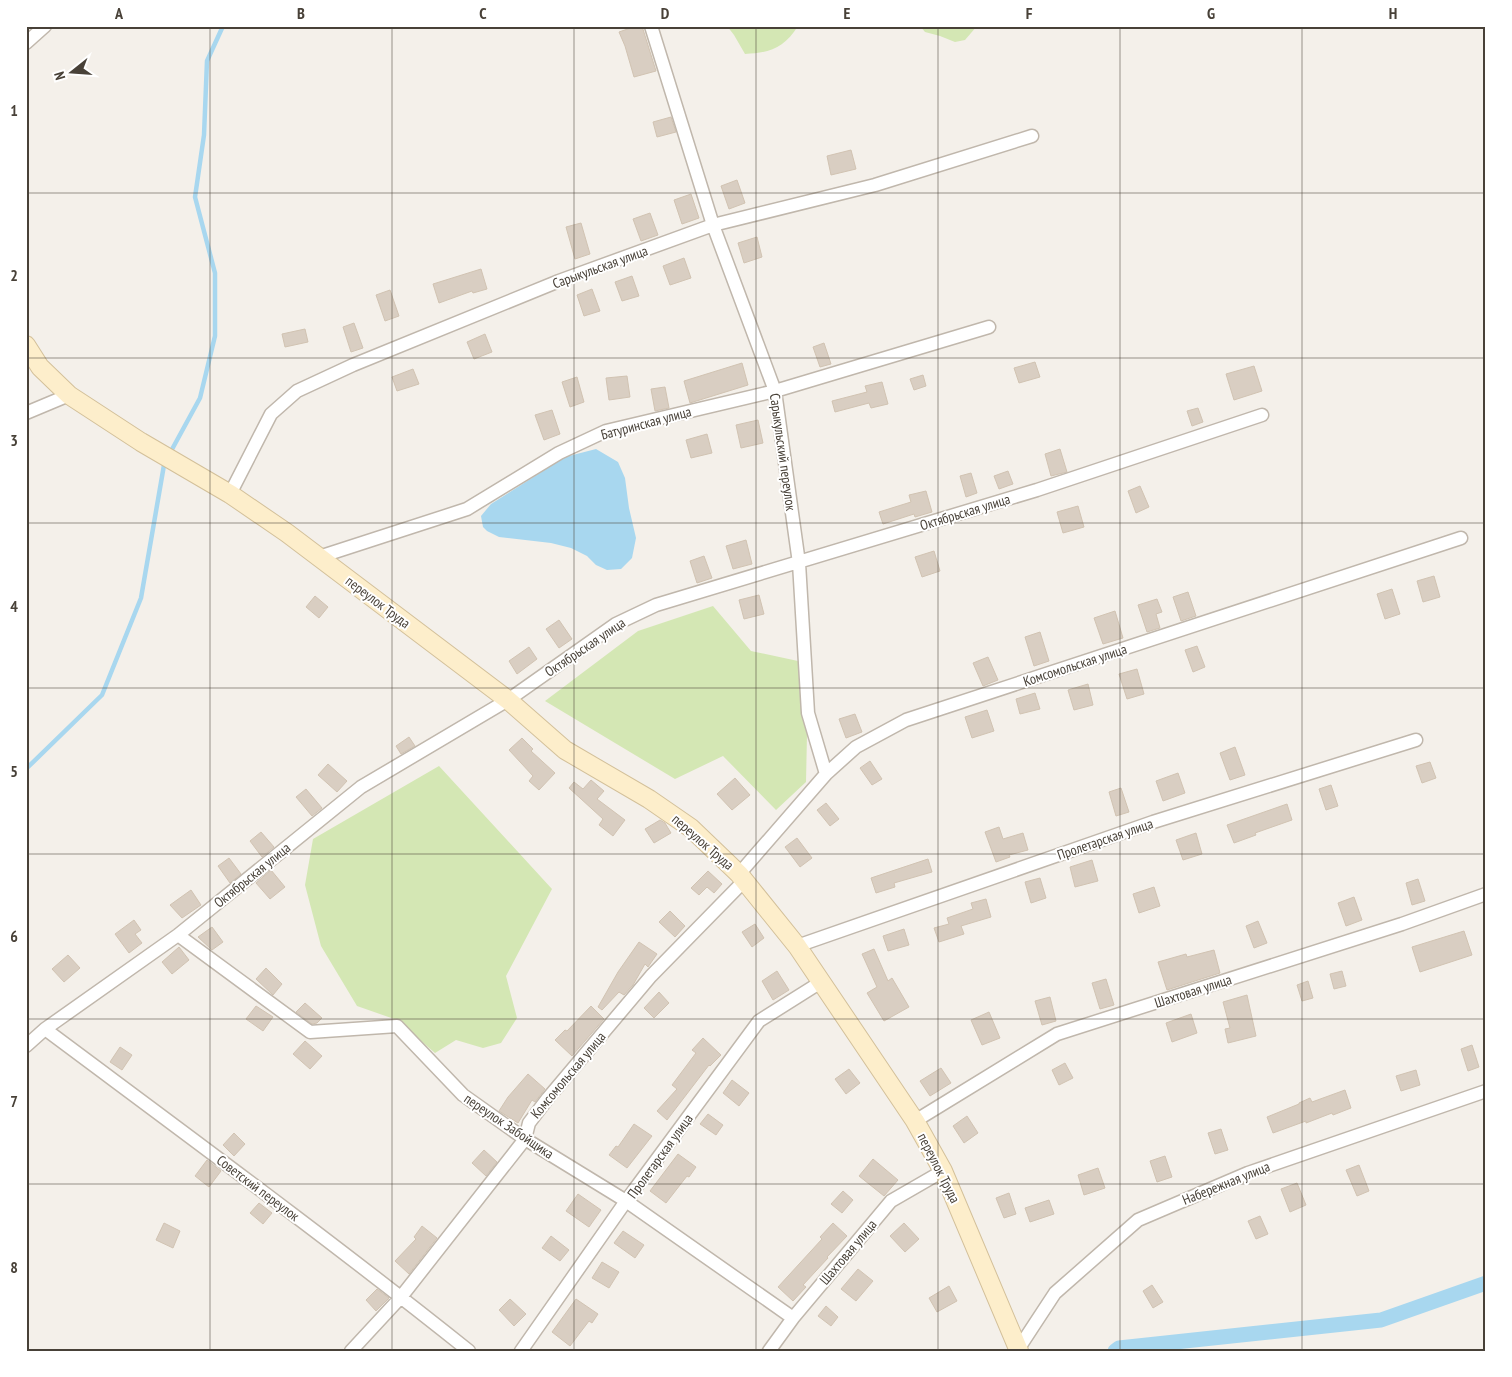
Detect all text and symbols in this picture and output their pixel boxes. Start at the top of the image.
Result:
text: A [114,3,124,23]
text: B [297,3,305,23]
text: C [479,3,487,23]
text: D [661,3,670,23]
text: E [844,3,851,23]
text: F [1026,3,1033,23]
text: G [1207,3,1215,23]
text: H [1389,3,1397,23]
north arrow [48,48,98,98]
text: N [50,70,69,82]
text: 1 [10,100,18,120]
street label: Сарыкульская улица [550,241,650,293]
text: 2 [10,265,18,285]
street label: Сарыкульский переулок [766,392,800,512]
street label: Батуринская улица [599,402,693,444]
text: 3 [10,430,18,450]
street label: Октябрьская улица [918,490,1012,534]
street label: переулок Труда [342,572,414,632]
text: 4 [10,596,18,616]
street label: Октябрьская улица [541,613,629,681]
street label: Комсомольская улица [1021,640,1129,690]
text: 5 [10,761,18,781]
street label: переулок Труда [668,810,738,874]
street label: Пролетарская улица [1055,814,1155,864]
street label: Октябрьская улица [210,839,294,911]
text: 6 [10,926,18,946]
street label: Шахтовая улица [1152,970,1234,1012]
street label: Комсомольская улица [527,1028,609,1122]
street label: переулок Забойщика [461,1089,557,1163]
text: 7 [10,1091,18,1111]
street label: Пролетарская улица [623,1110,697,1202]
street label: переулок Труда [914,1130,964,1206]
street label: Советский переулок [213,1151,303,1225]
street label: Набережная улица [1180,1157,1272,1209]
street label: Шахтовая улица [815,1216,881,1288]
text: 8 [10,1257,18,1277]

